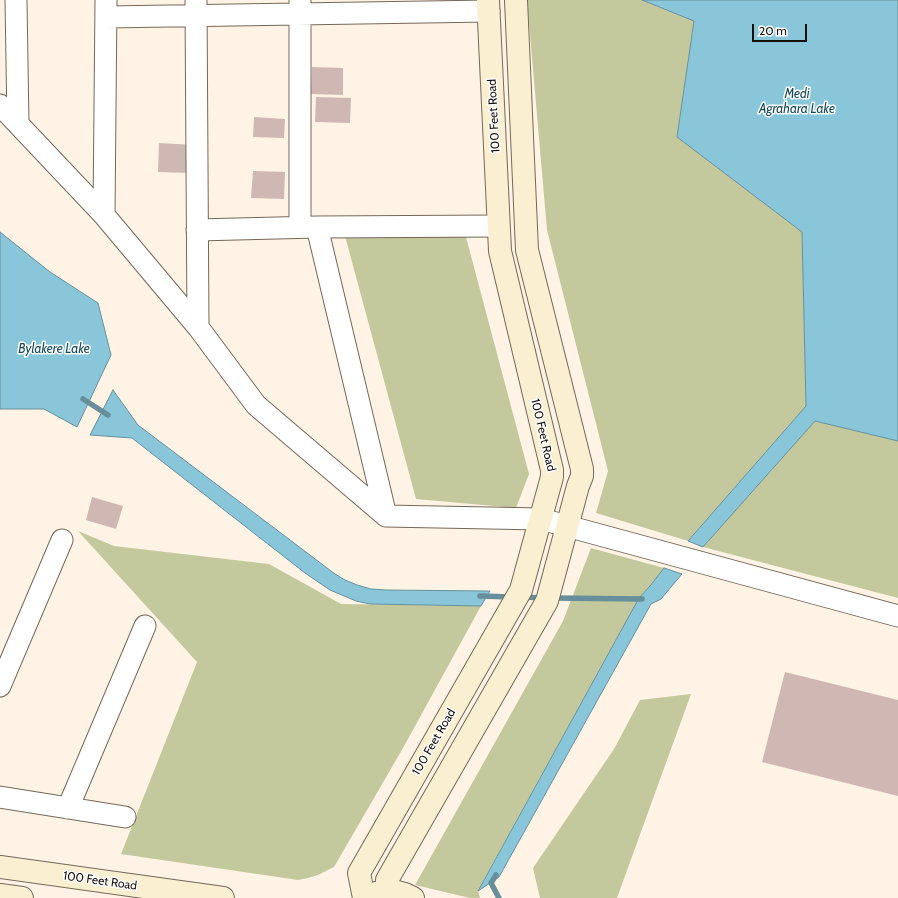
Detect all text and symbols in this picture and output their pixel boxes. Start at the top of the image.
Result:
scale bar [754,16,809,42]
text: 20 m [759,23,787,38]
street label: 100 Feet Road [485,79,503,153]
water label: Medi Agrahara Lake [759,86,835,117]
water label: Bylakere Lake [18,341,90,357]
street label: 100 Feet Road [528,397,558,473]
street label: 100 Feet Road [409,706,459,778]
street label: 100 Feet Road [62,869,138,893]

